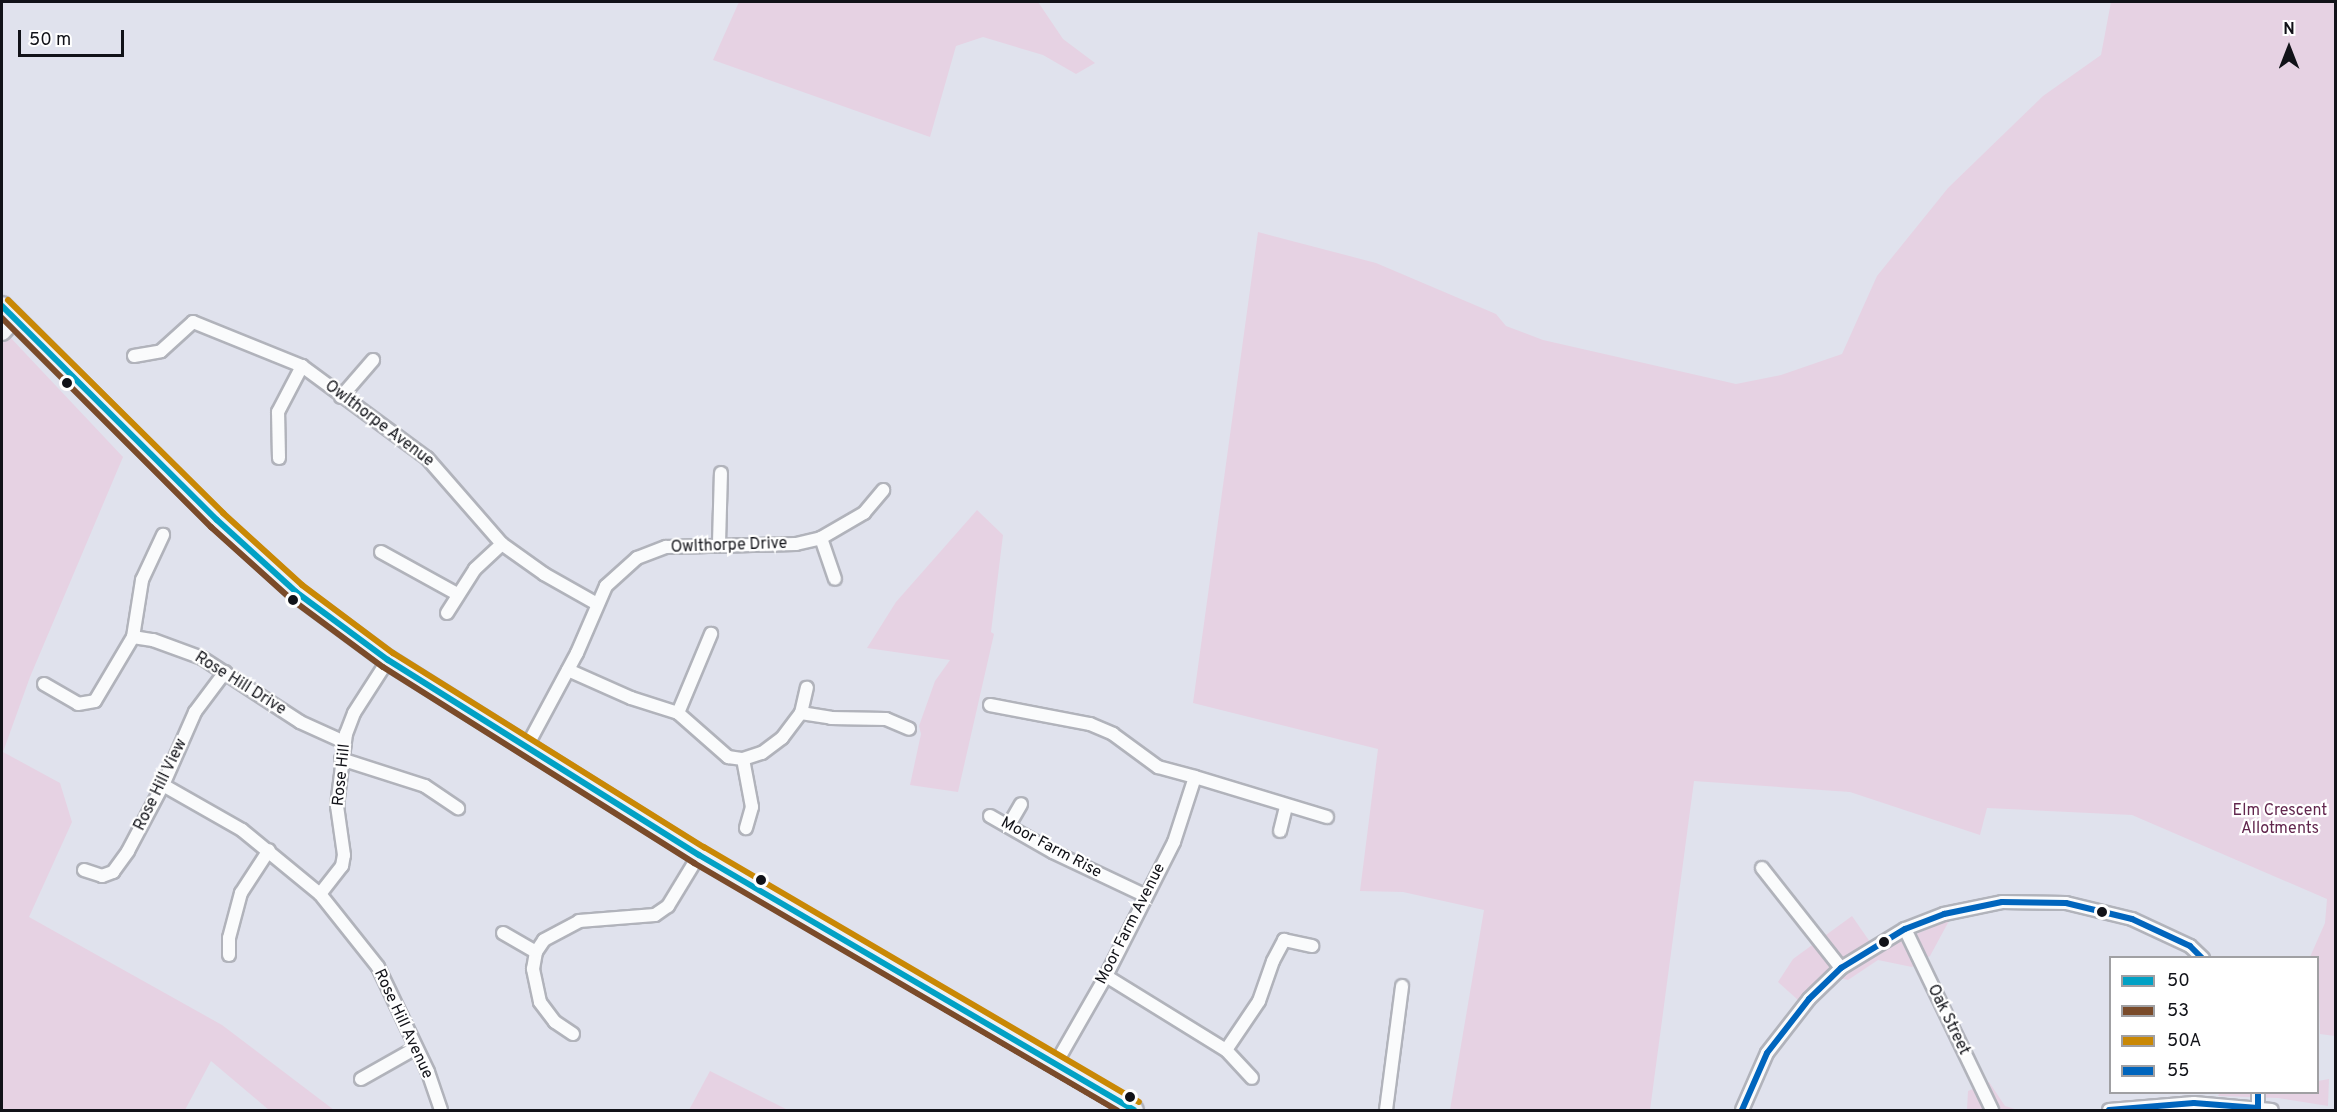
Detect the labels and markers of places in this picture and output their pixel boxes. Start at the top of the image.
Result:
unlabelled marker [61,377,73,389]
unlabelled marker [287,594,299,606]
unlabelled marker [755,874,767,886]
unlabelled marker [2096,906,2108,918]
unlabelled marker [1878,936,1890,948]
unlabelled marker [1124,1091,1136,1103]

